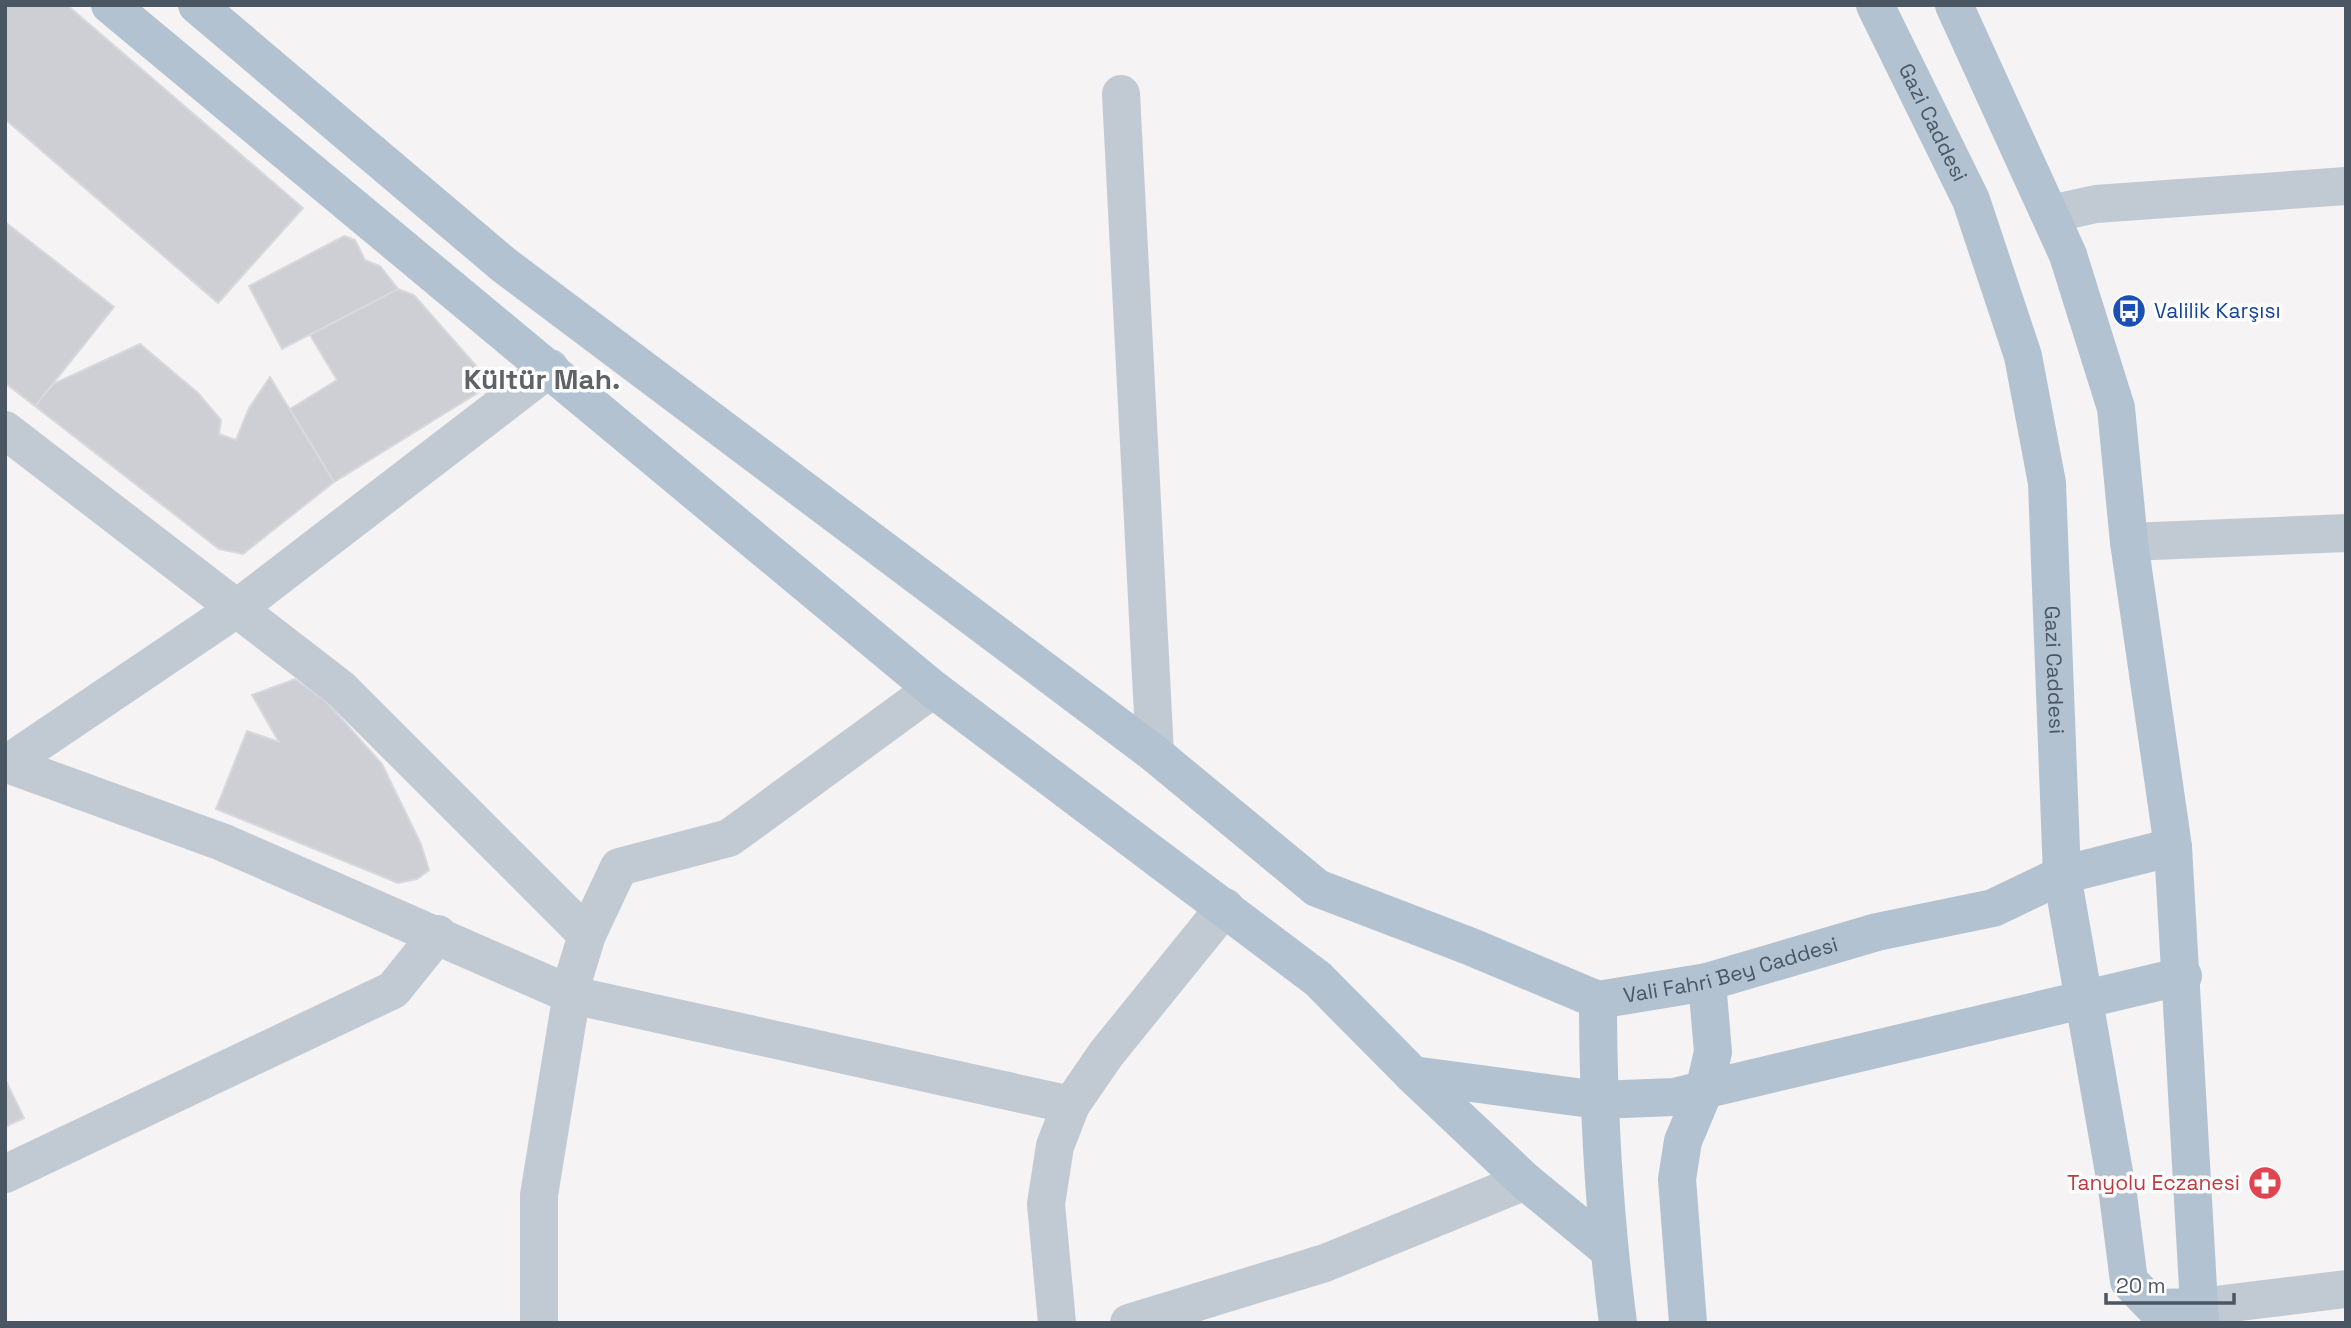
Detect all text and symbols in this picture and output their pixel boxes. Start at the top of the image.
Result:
street label: Gazi Caddesi [1893,59,1974,186]
bus stop icon: Valilik Karşısı [2110,292,2148,330]
place label: Valilik Karşısı [2154,297,2281,324]
district label: Kültür Mah. [464,361,620,397]
street label: Gazi Caddesi [2039,605,2071,735]
street label: Vali Fahri Bey Caddesi [1621,930,1841,1009]
pharmacy icon: Tanyolu Eczanesi [2246,1164,2284,1202]
place label: Tanyolu Eczanesi [2067,1169,2240,1196]
scale bar [2106,1262,2234,1306]
text: 20 m [2116,1272,2166,1299]

